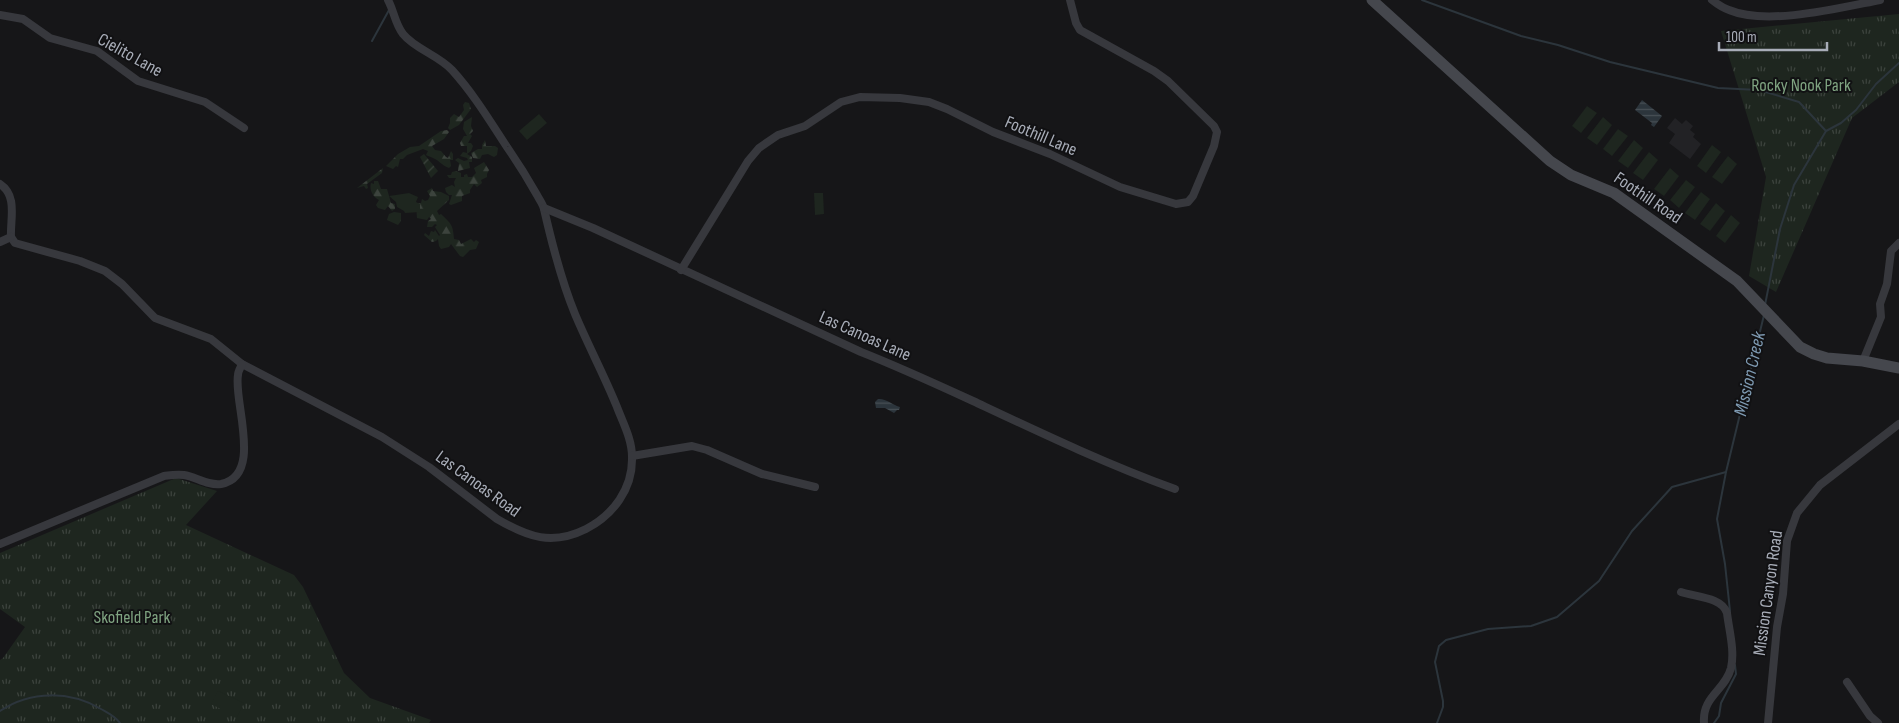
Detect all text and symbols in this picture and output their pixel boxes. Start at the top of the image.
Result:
scale bar [1719,20,1826,52]
text: 100 m [1726,28,1757,47]
street label: Cielito Lane [94,29,166,81]
park label: Rocky Nook Park [1751,75,1851,96]
street label: Foothill Lane [1002,111,1080,161]
street label: Foothill Road [1610,168,1686,228]
street label: Las Canoas Lane [816,306,914,366]
water label: Mission Creek [1729,329,1771,418]
street label: Las Canoas Road [432,446,524,522]
street label: Mission Canyon Road [1749,529,1787,657]
park label: Skofield Park [94,607,171,628]

